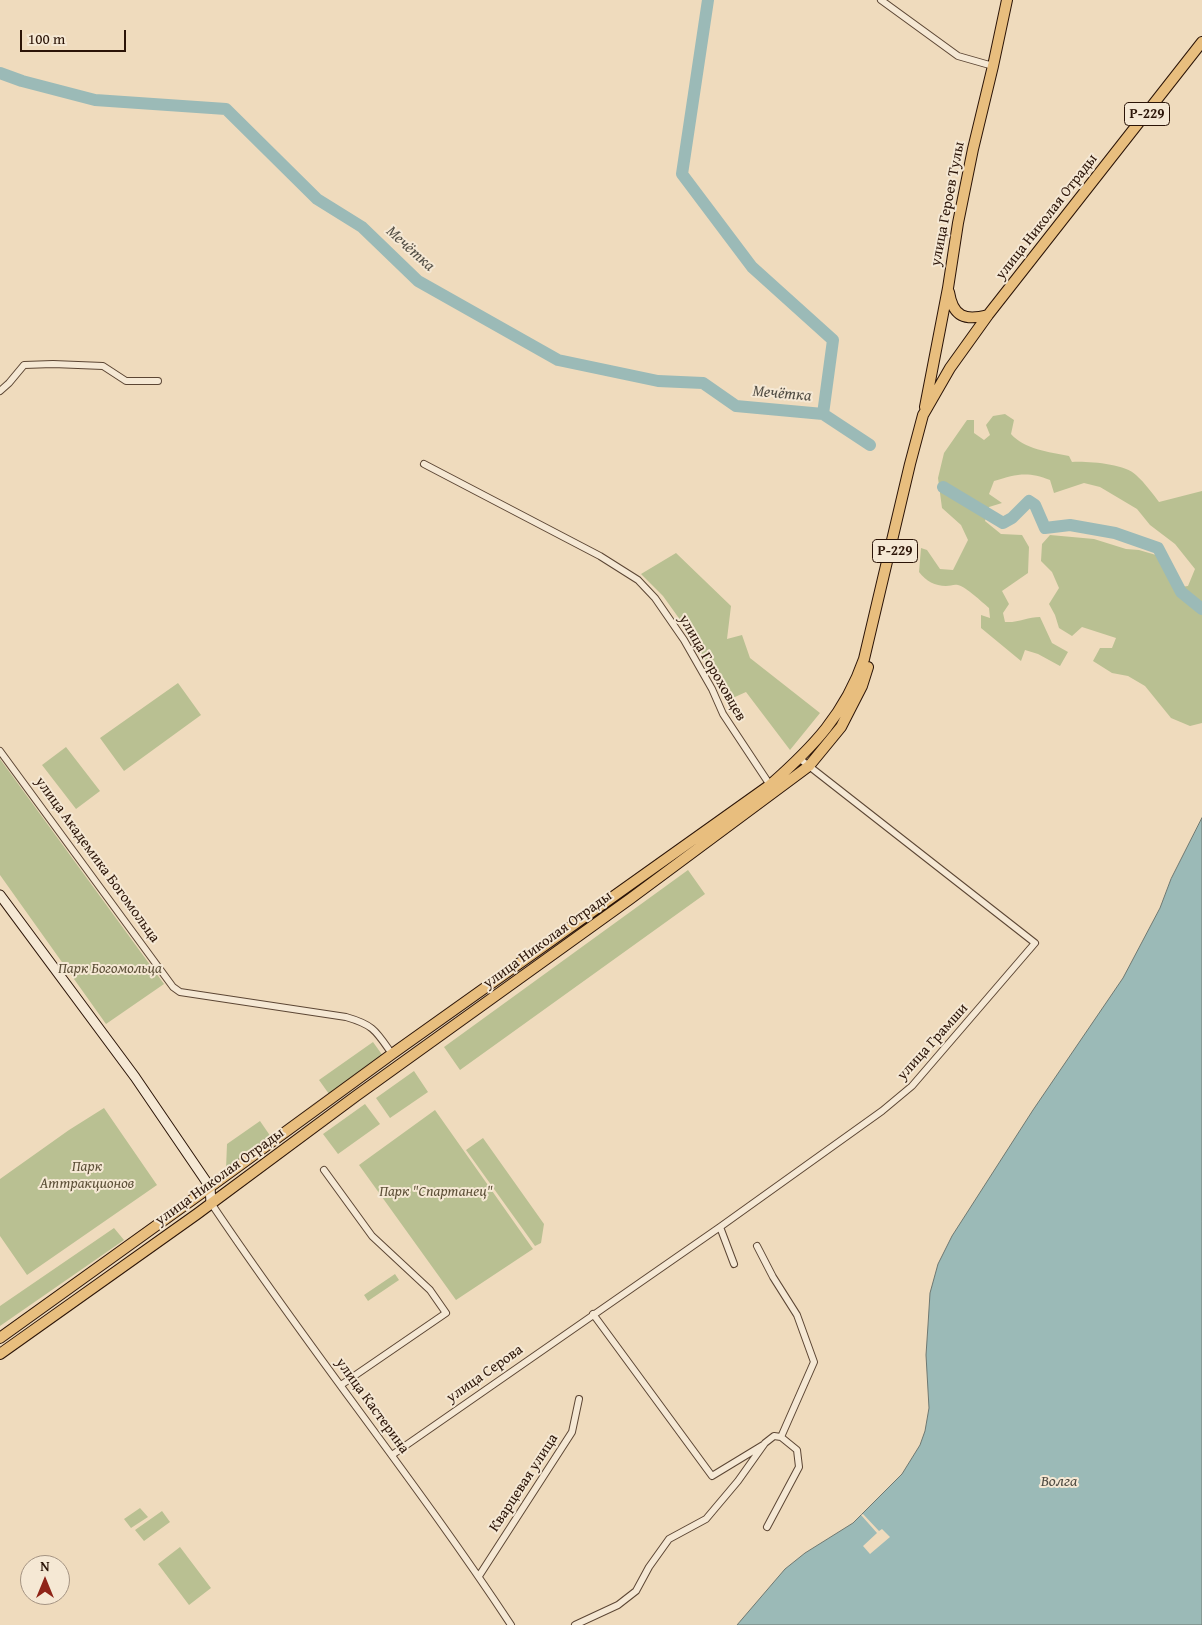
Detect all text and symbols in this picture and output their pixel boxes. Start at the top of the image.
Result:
scale bar [22,20,129,52]
text: 100 m [28,28,65,49]
road number: Р-229 [1124,102,1170,126]
street label: улица Героев Тулы [927,140,969,268]
street label: улица Николая Отрады [992,151,1102,283]
water label: Мечётка [382,222,438,276]
water label: Мечётка [752,382,812,406]
road number: Р-229 [872,540,918,562]
street label: улица Гороховцев [674,612,750,724]
street label: улица Академика Богомольца [31,774,163,946]
street label: улица Николая Отрады [480,887,616,993]
park label: Парк Богомольца [58,960,162,978]
street label: улица Грамши [894,1000,972,1084]
street label: улица Николая Отрады [152,1124,288,1230]
park label: Парк Аттракционов [40,1158,134,1193]
park label: Парк "Спартанец" [379,1183,493,1201]
street label: улица Серова [443,1341,527,1407]
street label: улица Кастерина [331,1355,413,1457]
street label: Кварцевая улица [486,1431,562,1535]
water label: Волга [1041,1472,1077,1492]
north arrow [20,1555,70,1605]
text: N [40,1556,50,1576]

